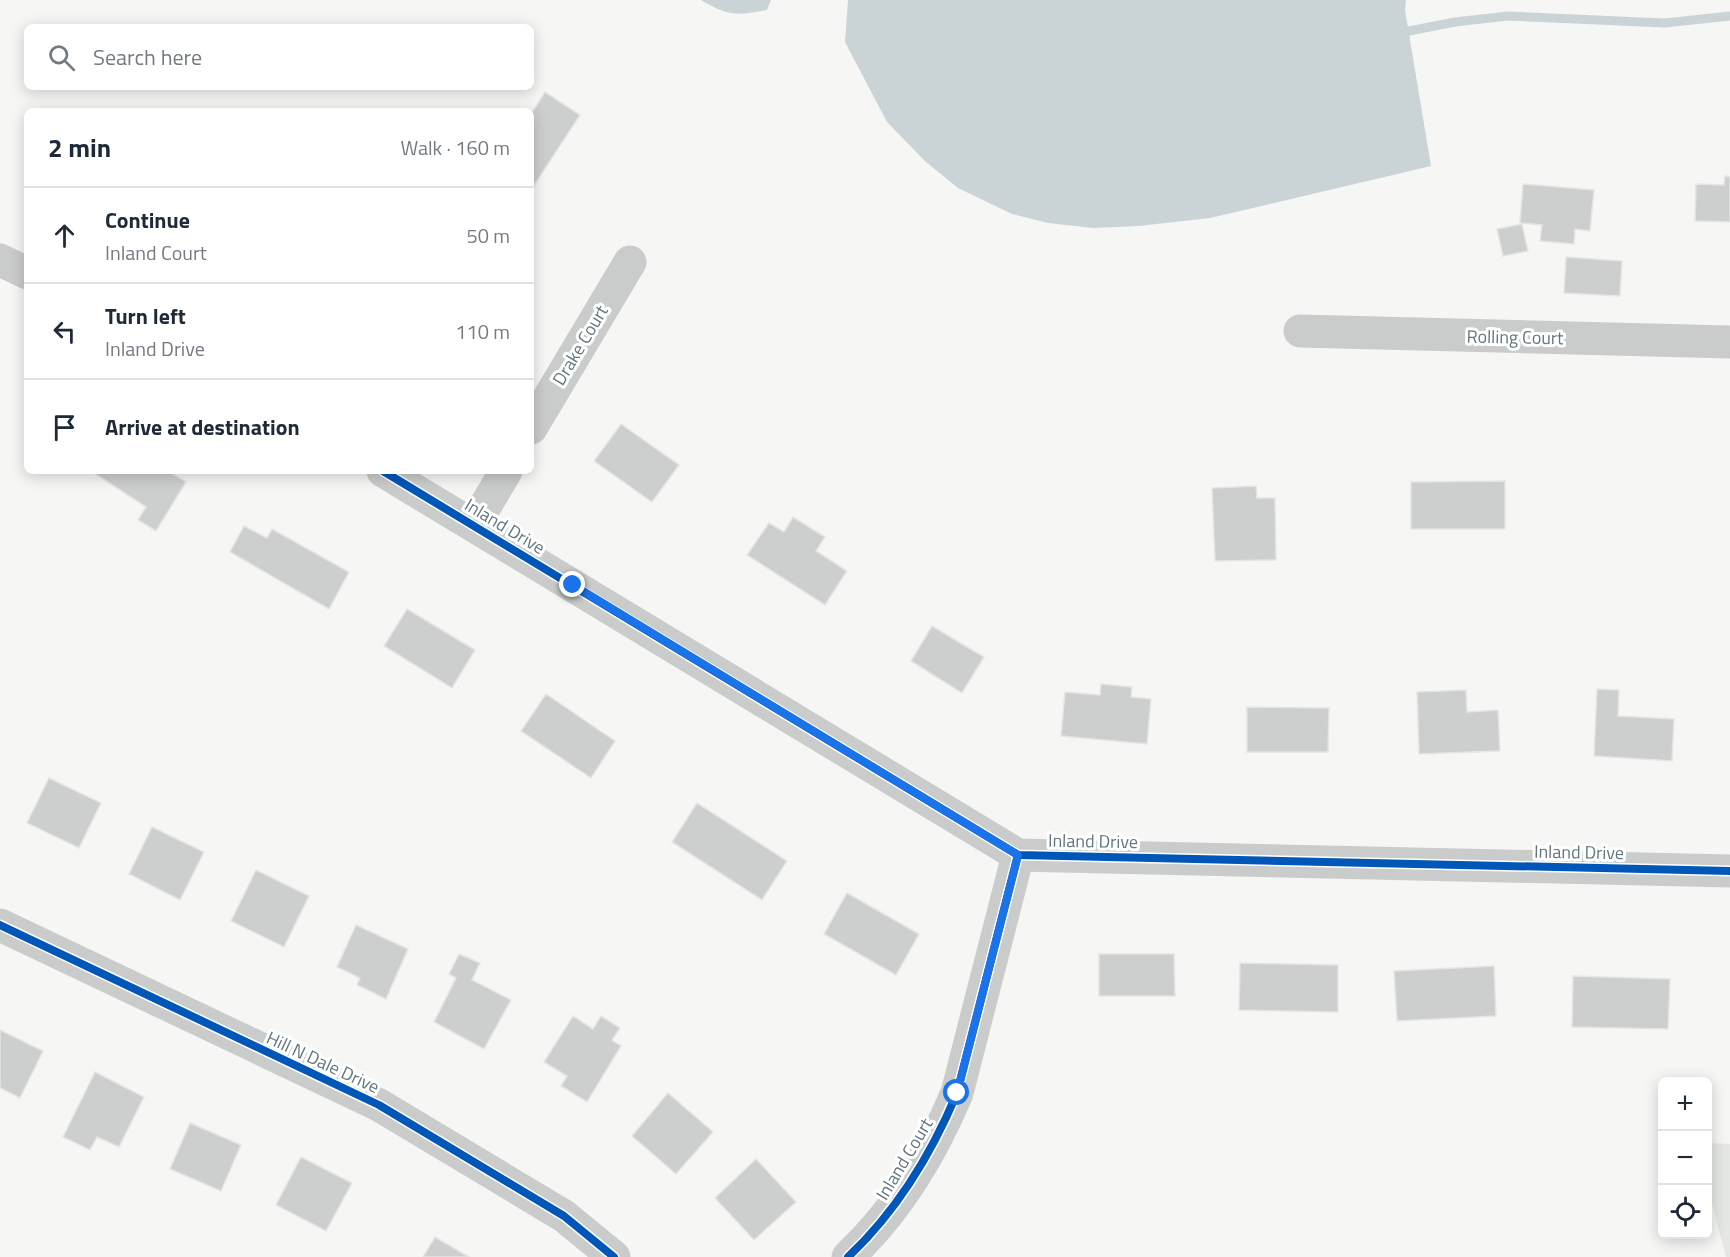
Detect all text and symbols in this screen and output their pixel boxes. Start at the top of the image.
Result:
search box [24,24,534,90]
text: Search here [93,40,202,74]
icon: search [45,41,78,74]
text: 2 min [48,128,111,167]
text: Walk · 160 m [401,132,510,163]
text: Continue [105,203,190,237]
icon: ahead [48,219,81,252]
text: 50 m [466,220,510,251]
text: Inland Court [105,237,207,268]
text: Turn left [105,299,186,333]
street label: Drake Court [545,299,615,390]
icon: left [48,315,81,348]
text: 110 m [455,316,510,347]
street label: Rolling Court [1466,323,1564,351]
text: Inland Drive [105,333,205,364]
text: Arrive at destination [105,410,300,444]
icon: arrive [48,411,81,444]
street label: Inland Drive [460,491,550,561]
route end [559,571,585,597]
street label: Inland Drive [1048,827,1138,855]
street label: Inland Drive [1534,838,1624,866]
street label: Hill N Dale Drive [262,1024,384,1100]
map controls [1658,1077,1712,1239]
button: + [1658,1077,1712,1131]
route start [943,1079,969,1105]
street label: Inland Court [869,1112,940,1205]
button: − [1658,1131,1712,1185]
button: locate [1658,1185,1712,1239]

